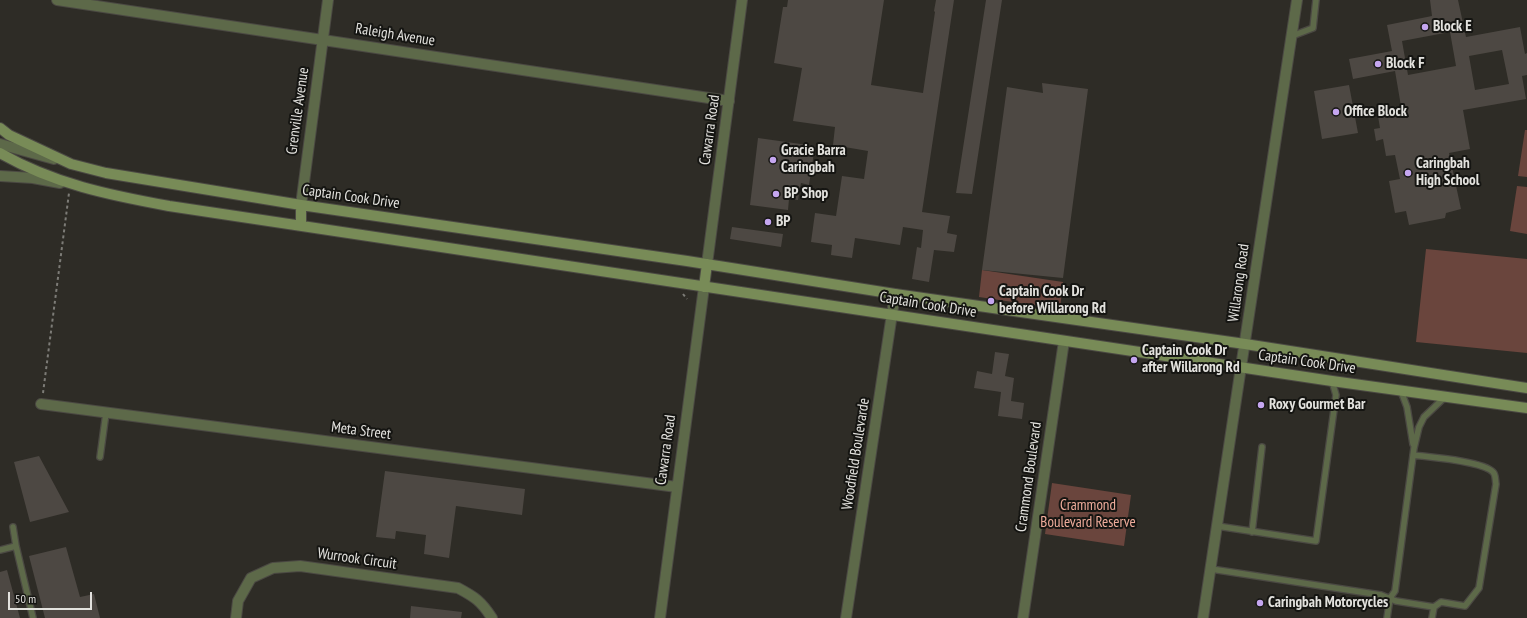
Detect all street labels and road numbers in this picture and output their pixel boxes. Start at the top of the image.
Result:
street label: Raleigh Avenue [354,20,436,50]
street label: Grenville Avenue [283,66,313,156]
street label: Cawarra Road [696,94,724,166]
street label: Captain Cook Drive [301,181,401,213]
street label: Willarong Road [1225,243,1253,323]
street label: Captain Cook Drive [878,288,978,322]
street label: Captain Cook Drive [1257,346,1357,378]
street label: Woodfield Boulevarde [838,397,874,511]
street label: Cawarra Road [652,414,680,486]
street label: Meta Street [330,418,392,444]
street label: Crammond Boulevard [1012,421,1046,533]
street label: Wurrook Circuit [316,545,398,573]

